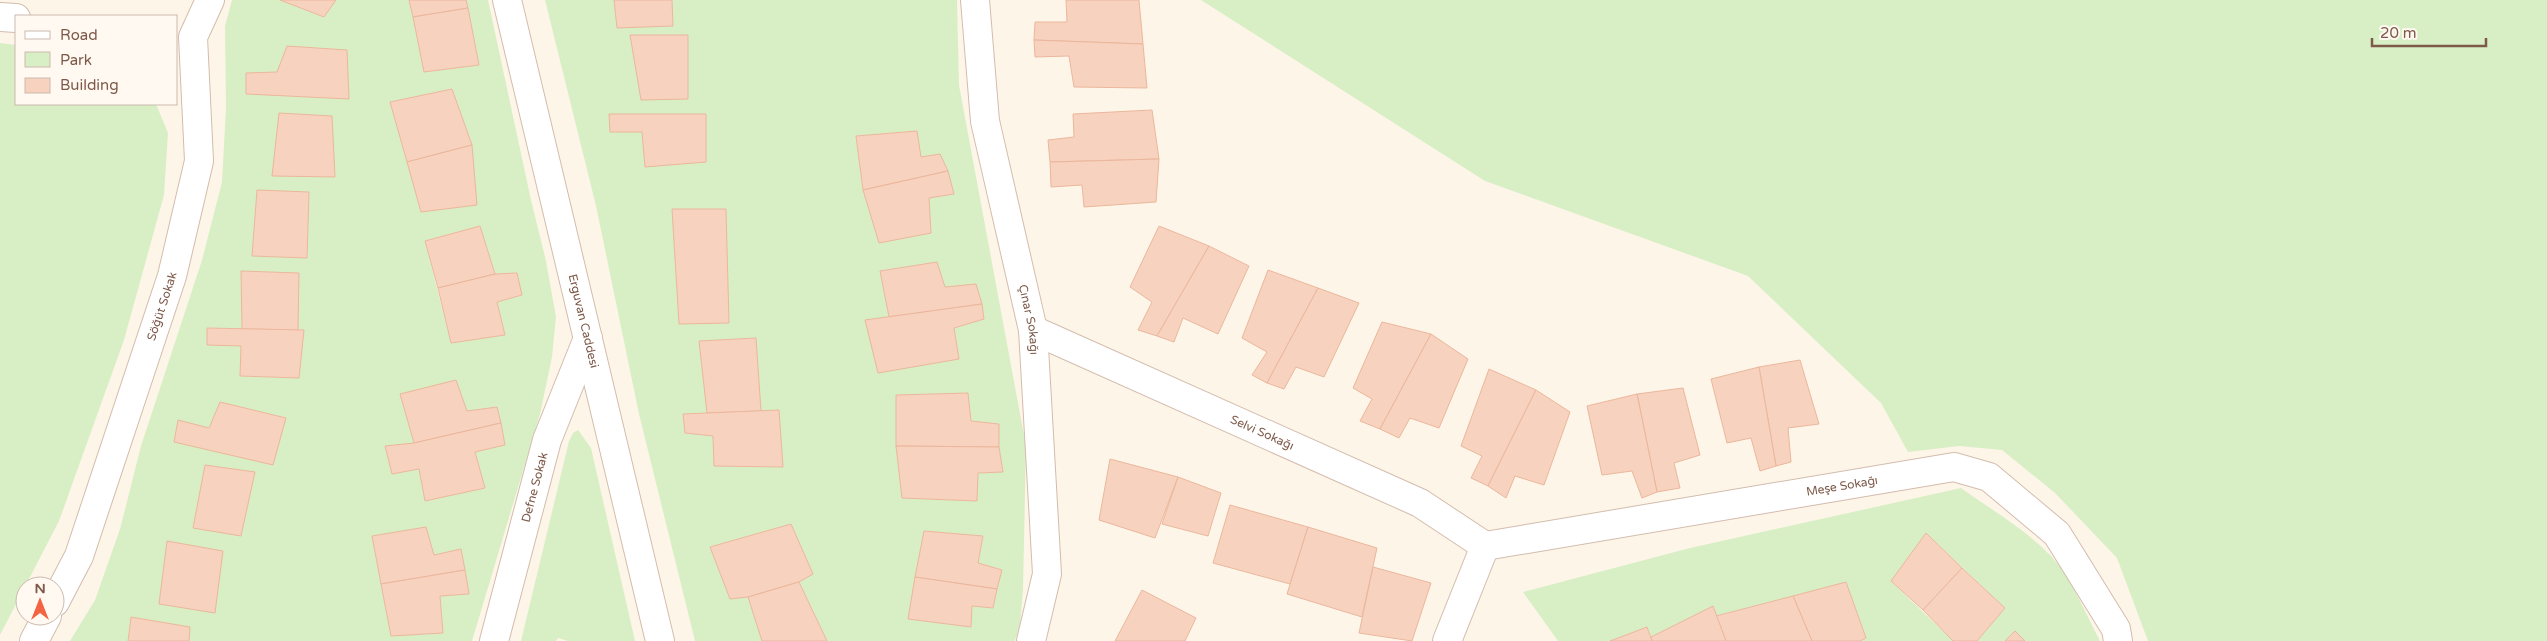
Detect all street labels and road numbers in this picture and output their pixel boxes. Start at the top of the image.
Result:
street label: Söğüt Sokak [144,270,180,343]
street label: Erguvan Caddesi [566,273,602,369]
street label: Çınar Sokağı [1016,283,1041,355]
street label: Selvi Sokağı [1228,412,1296,453]
street label: Defne Sokak [519,450,551,524]
street label: Meşe Sokağı [1805,473,1879,499]

